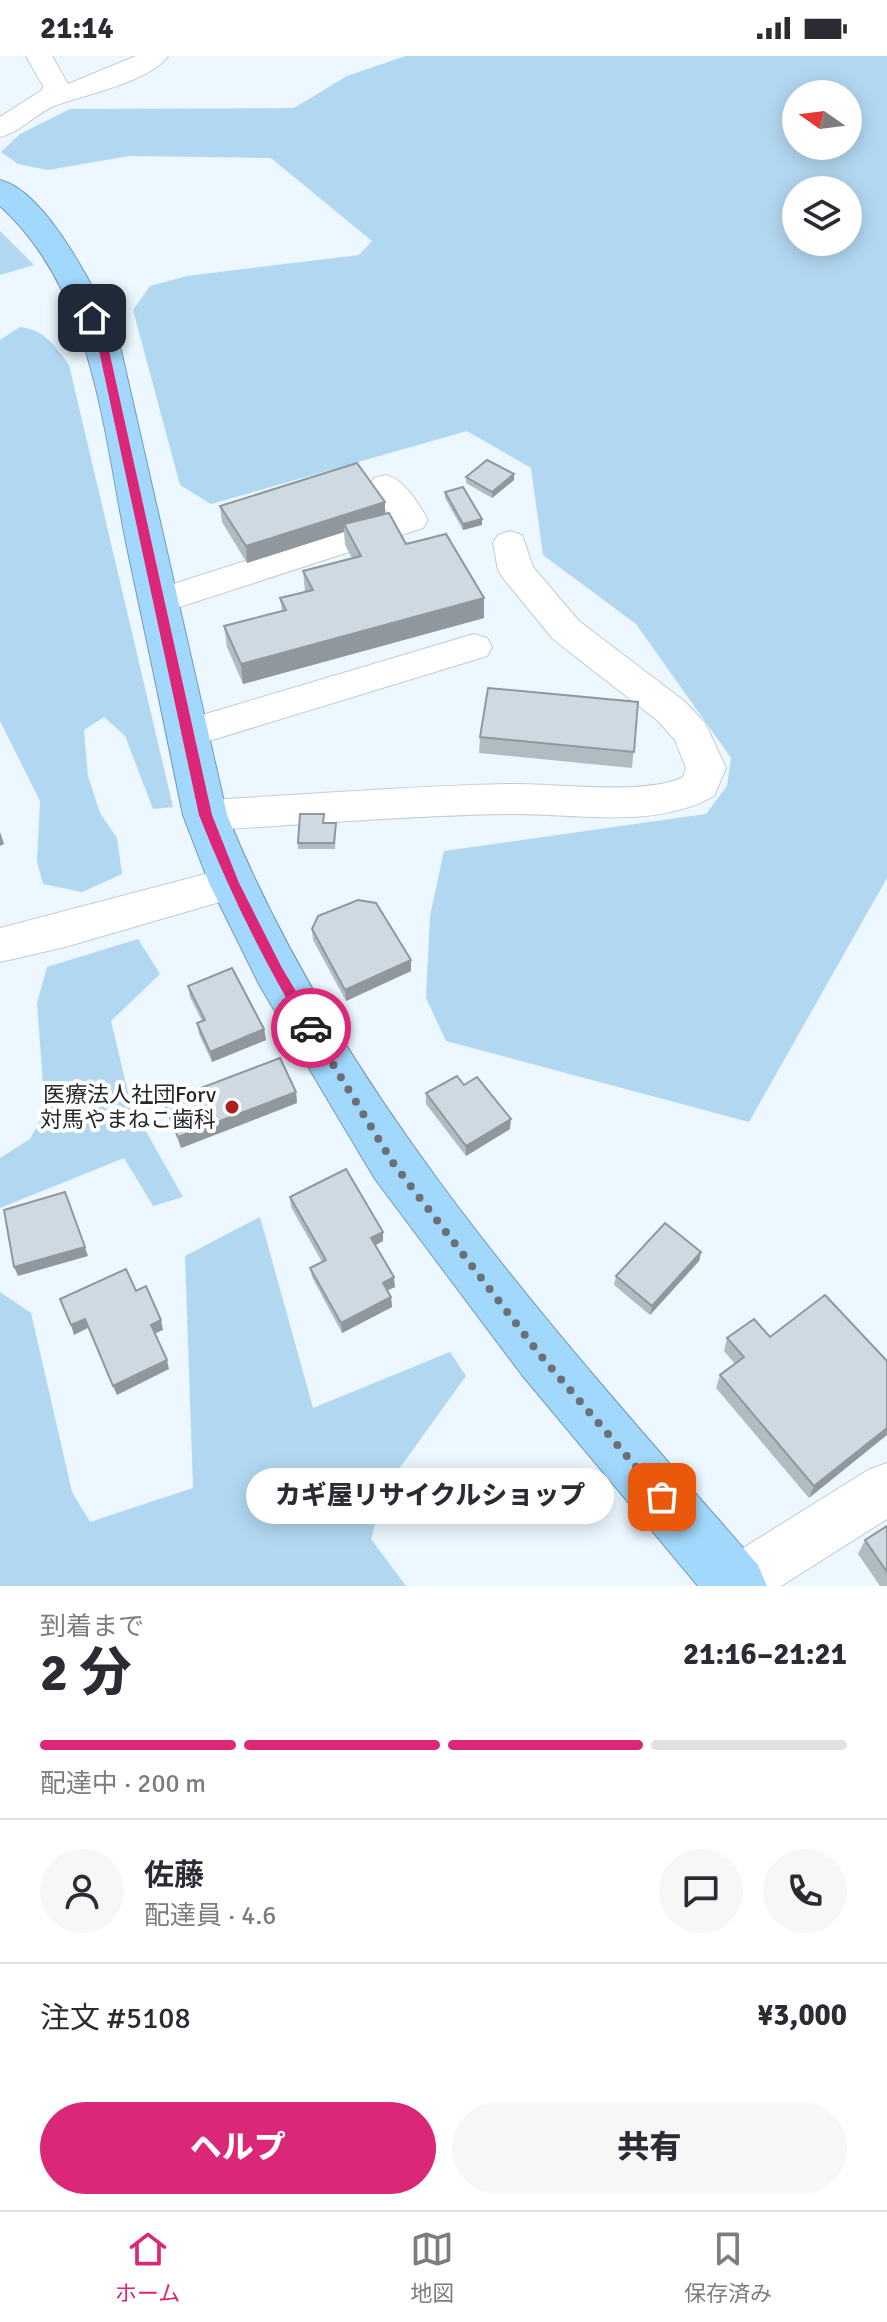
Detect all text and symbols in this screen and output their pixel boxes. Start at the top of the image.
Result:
text: 21:14 [40,10,114,47]
north arrow [782,80,862,160]
map controls [782,80,862,256]
button: layers [782,176,862,256]
pin [58,284,126,352]
icon: home [70,296,114,340]
courier [271,988,351,1068]
icon: car [289,1006,333,1050]
place label: 医療法人社団Forv 対馬やまねこ歯科 [40,1081,216,1133]
marker: 医療法人社団Forv 対馬やまねこ歯科 [223,1098,241,1116]
pin [628,1463,696,1531]
callout: カギ屋リサイクルショップ [246,1469,614,1525]
icon: bag [640,1475,684,1519]
text: カギ屋リサイクルショップ [275,1480,585,1512]
text: 到着まで [40,1611,144,1643]
text: 21:16–21:21 [683,1636,847,1673]
text: 2 分 [40,1641,132,1705]
text: 配達中 · 200 m [40,1768,206,1800]
button: person [40,1849,124,1933]
button: chat [659,1849,743,1933]
button: phone [763,1849,847,1933]
text: 佐藤 [144,1857,204,1894]
text: 配達員 · 4.6 [144,1900,276,1932]
text: ¥3,000 [757,1997,847,2034]
text: 注文 #5108 [40,2000,191,2037]
button: ヘルプ [40,2102,436,2194]
button: 共有 [452,2102,847,2194]
tab: ホーム [115,2227,180,2307]
tab: 地図 [410,2227,454,2307]
tab: 保存済み [684,2227,772,2307]

